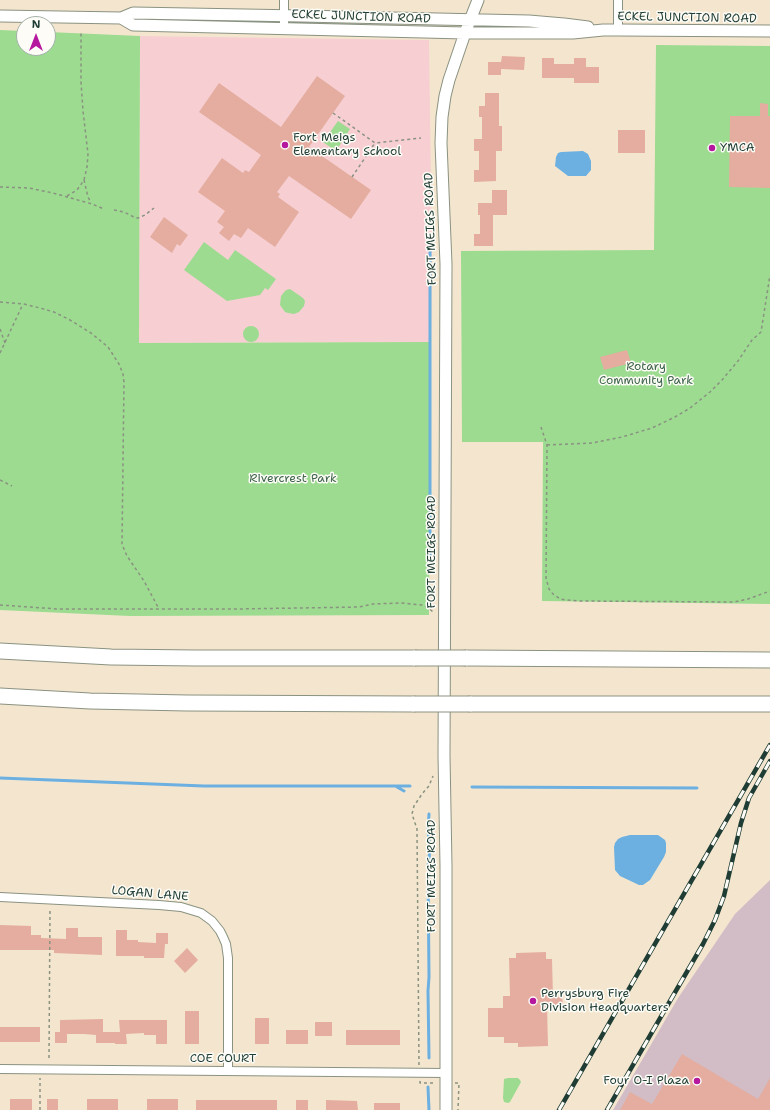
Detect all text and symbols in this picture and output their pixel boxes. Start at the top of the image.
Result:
street label: ECKEL JUNCTION ROAD [291,7,431,27]
street label: ECKEL JUNCTION ROAD [617,10,757,26]
north arrow [16,16,56,56]
text: N [32,17,40,32]
place label: Fort Meigs Elementary School [293,131,401,159]
marker: Fort Meigs Elementary School [280,140,290,150]
place label: YMCA [720,141,755,155]
marker: YMCA [707,143,717,153]
street label: FORT MEIGS ROAD [422,172,440,286]
park label: Rotary Community Park [599,360,693,388]
park label: Rivercrest Park [249,472,337,486]
street label: FORT MEIGS ROAD [425,496,439,608]
street label: FORT MEIGS ROAD [425,820,439,932]
street label: LOGAN LANE [111,883,189,905]
place label: Perrysburg Fire Division Headquarters [541,987,669,1015]
marker: Perrysburg Fire Division Headquarters [528,996,538,1006]
street label: COE COURT [190,1052,256,1066]
place label: Four O-I Plaza [603,1074,689,1088]
marker: Four O-I Plaza [692,1076,702,1086]

